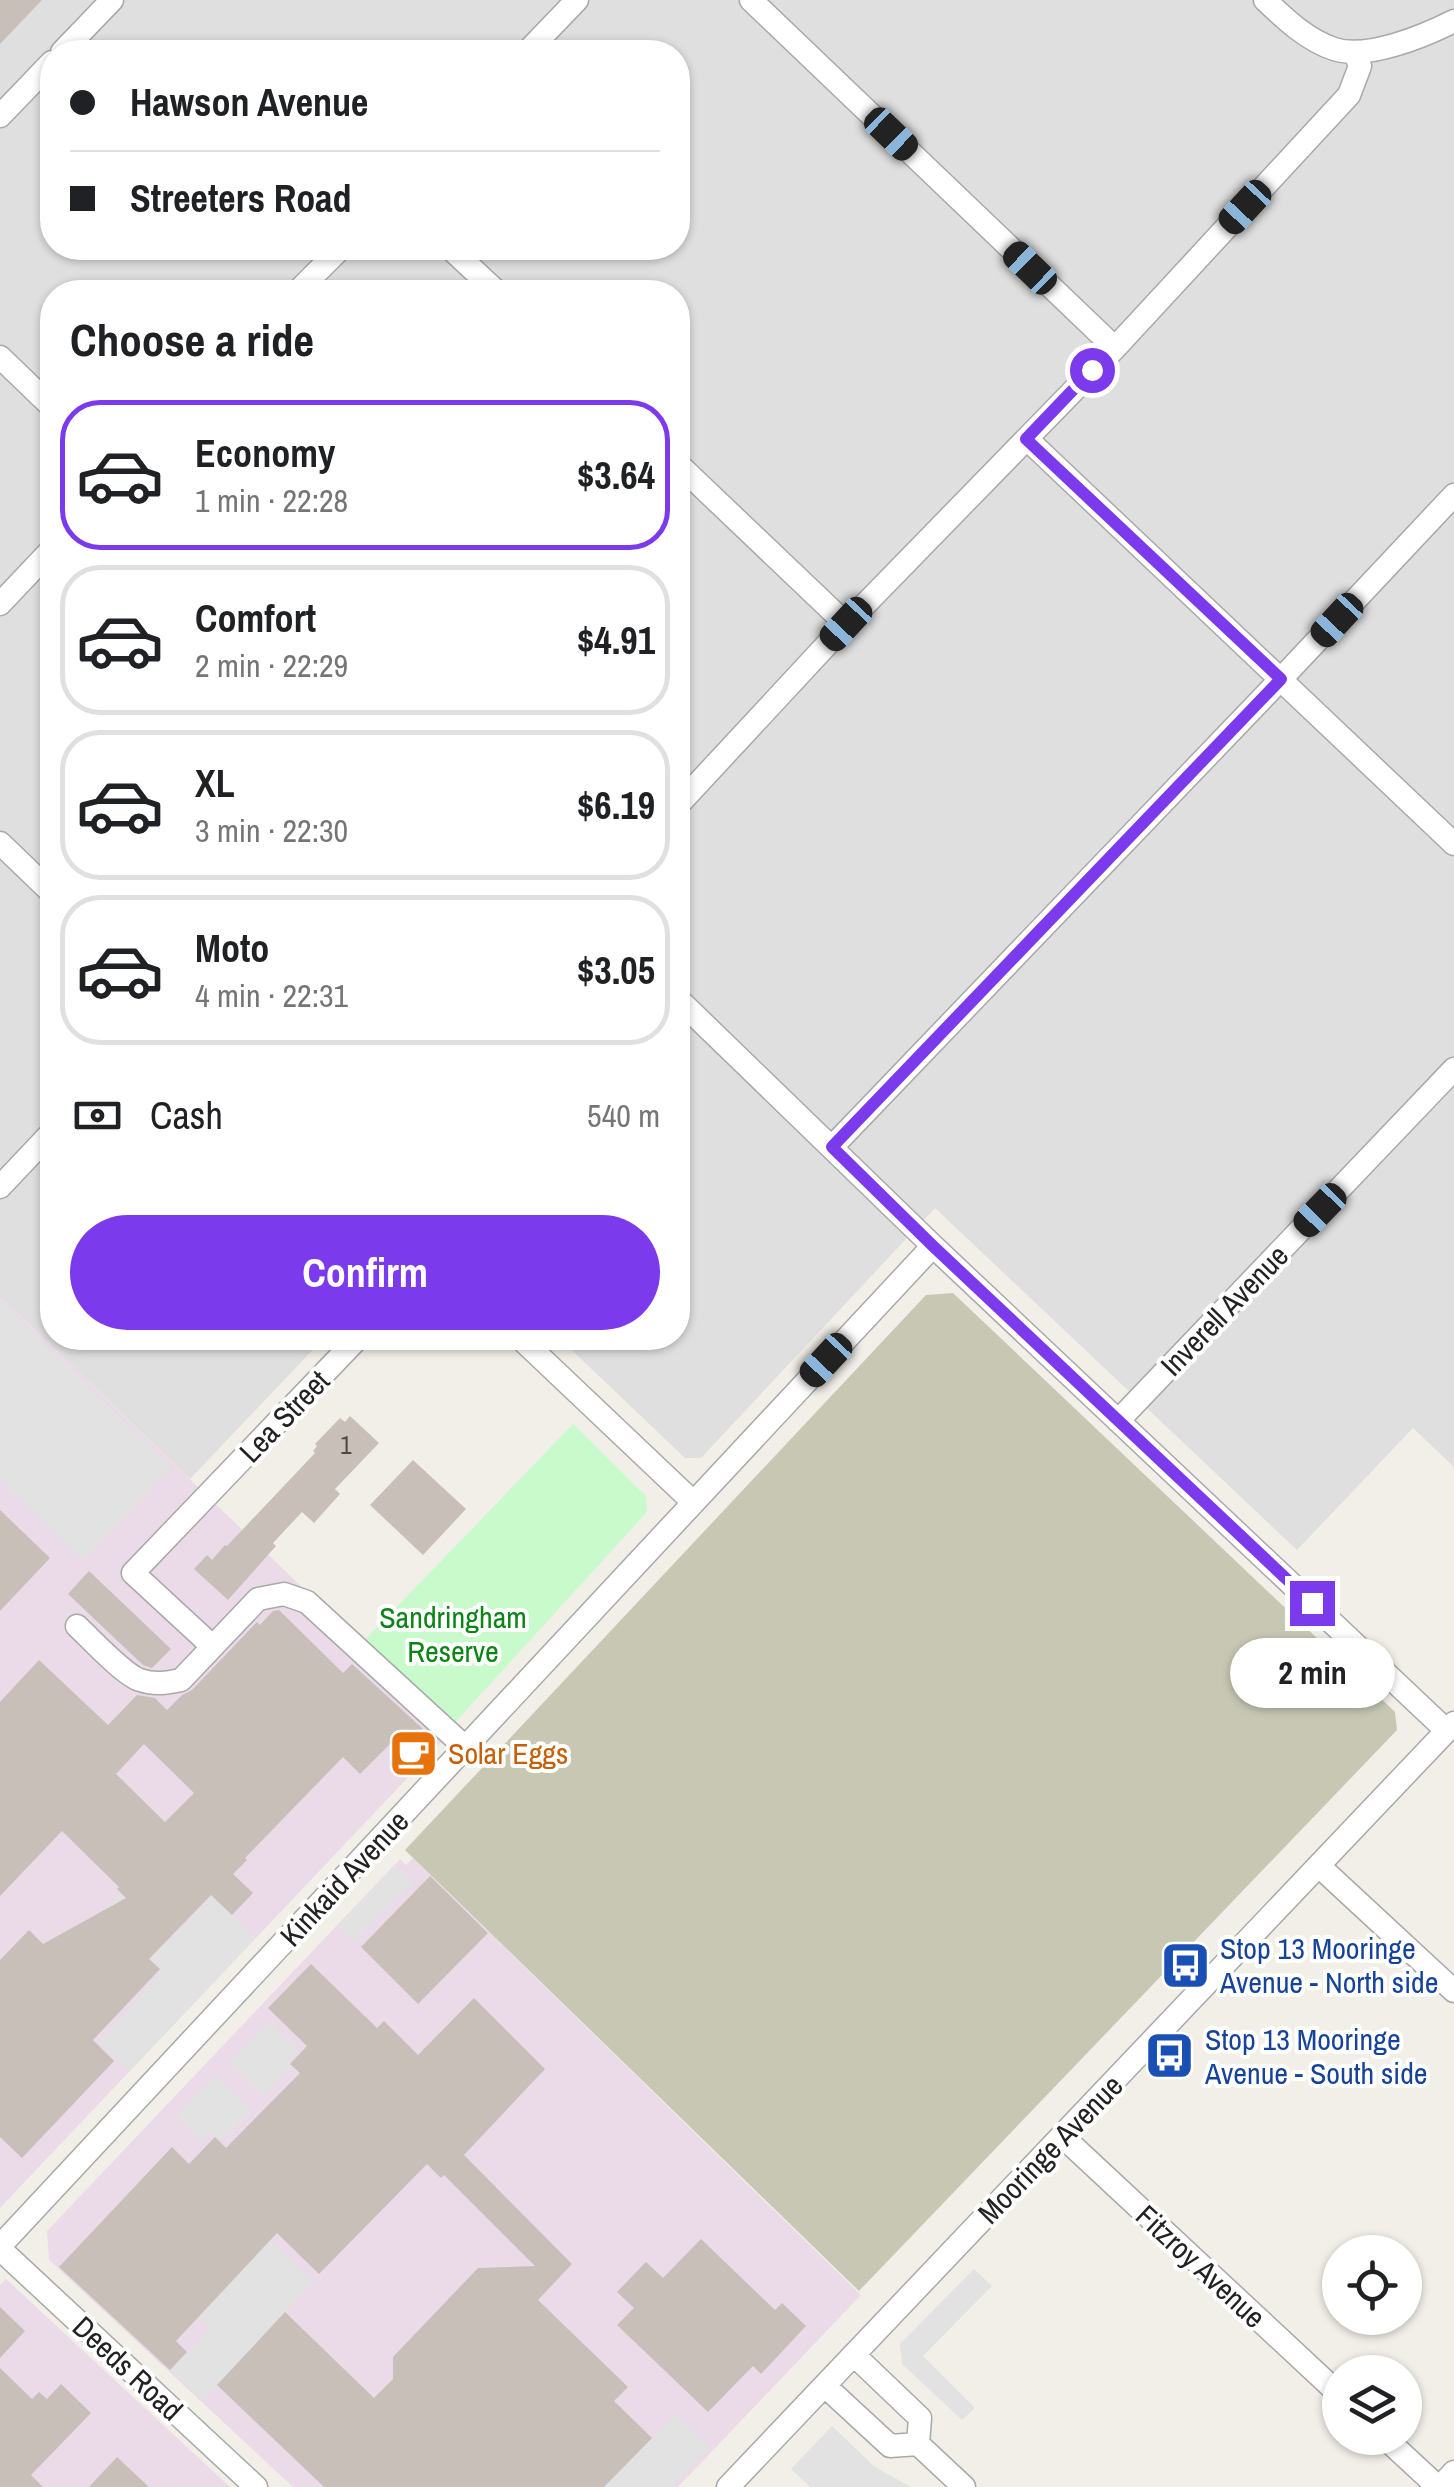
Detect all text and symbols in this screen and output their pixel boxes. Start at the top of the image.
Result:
text: Hawson Avenue [130,77,368,128]
car [859,102,923,166]
text: Streeters Road [130,173,352,224]
car [1214,175,1276,239]
car [998,236,1062,300]
text: Choose a ride [70,309,314,370]
route start [1070,348,1115,393]
text: Economy [195,428,335,479]
icon: car [75,430,165,520]
text: $3.64 [577,450,655,501]
text: 1 min · 22:28 [195,479,348,522]
car [1306,588,1368,652]
car [815,592,877,656]
text: Comfort [195,593,316,644]
icon: car [75,595,165,685]
text: $4.91 [577,615,655,666]
text: 2 min · 22:29 [195,644,348,687]
text: XL [195,758,235,809]
icon: car [75,760,165,850]
text: $6.19 [577,780,655,831]
text: 3 min · 22:30 [195,809,348,852]
text: Moto [195,923,269,974]
icon: car [75,925,165,1015]
text: $3.05 [577,945,655,996]
text: 4 min · 22:31 [195,974,348,1017]
icon: cash [70,1088,125,1143]
text: Cash [150,1090,223,1141]
text: 540 m [587,1094,660,1137]
car [1288,1178,1352,1242]
button: Confirm [70,1215,660,1330]
street label: Inverell Avenue [1151,1236,1297,1384]
car [795,1328,857,1392]
street label: Lea Street [230,1361,338,1471]
house number: 1 [340,1428,352,1462]
route end [1290,1581,1335,1626]
park label: Sandringham Reserve [379,1597,527,1671]
callout: 2 min [1230,1638,1394,1708]
text: 2 min [1278,1651,1347,1694]
cafe icon: Solar Eggs [387,1727,439,1779]
place label: Solar Eggs [448,1733,568,1773]
street label: Kinkaid Avenue [271,1801,417,1955]
place label: Stop 13 Mooringe Avenue - North side [1219,1928,1438,2002]
bus stop icon: Stop 13 Mooringe Avenue - North side [1159,1939,1211,1991]
place label: Stop 13 Mooringe Avenue - South side [1204,2019,1428,2093]
bus stop icon: Stop 13 Mooringe Avenue - South side [1144,2030,1196,2082]
street label: Mooringe Avenue [969,2066,1131,2232]
street label: Fitzroy Avenue [1128,2196,1274,2336]
map controls [1322,2235,1422,2455]
button: locate [1322,2235,1422,2335]
street label: Deeds Road [64,2307,192,2429]
button: layers [1322,2355,1422,2455]

